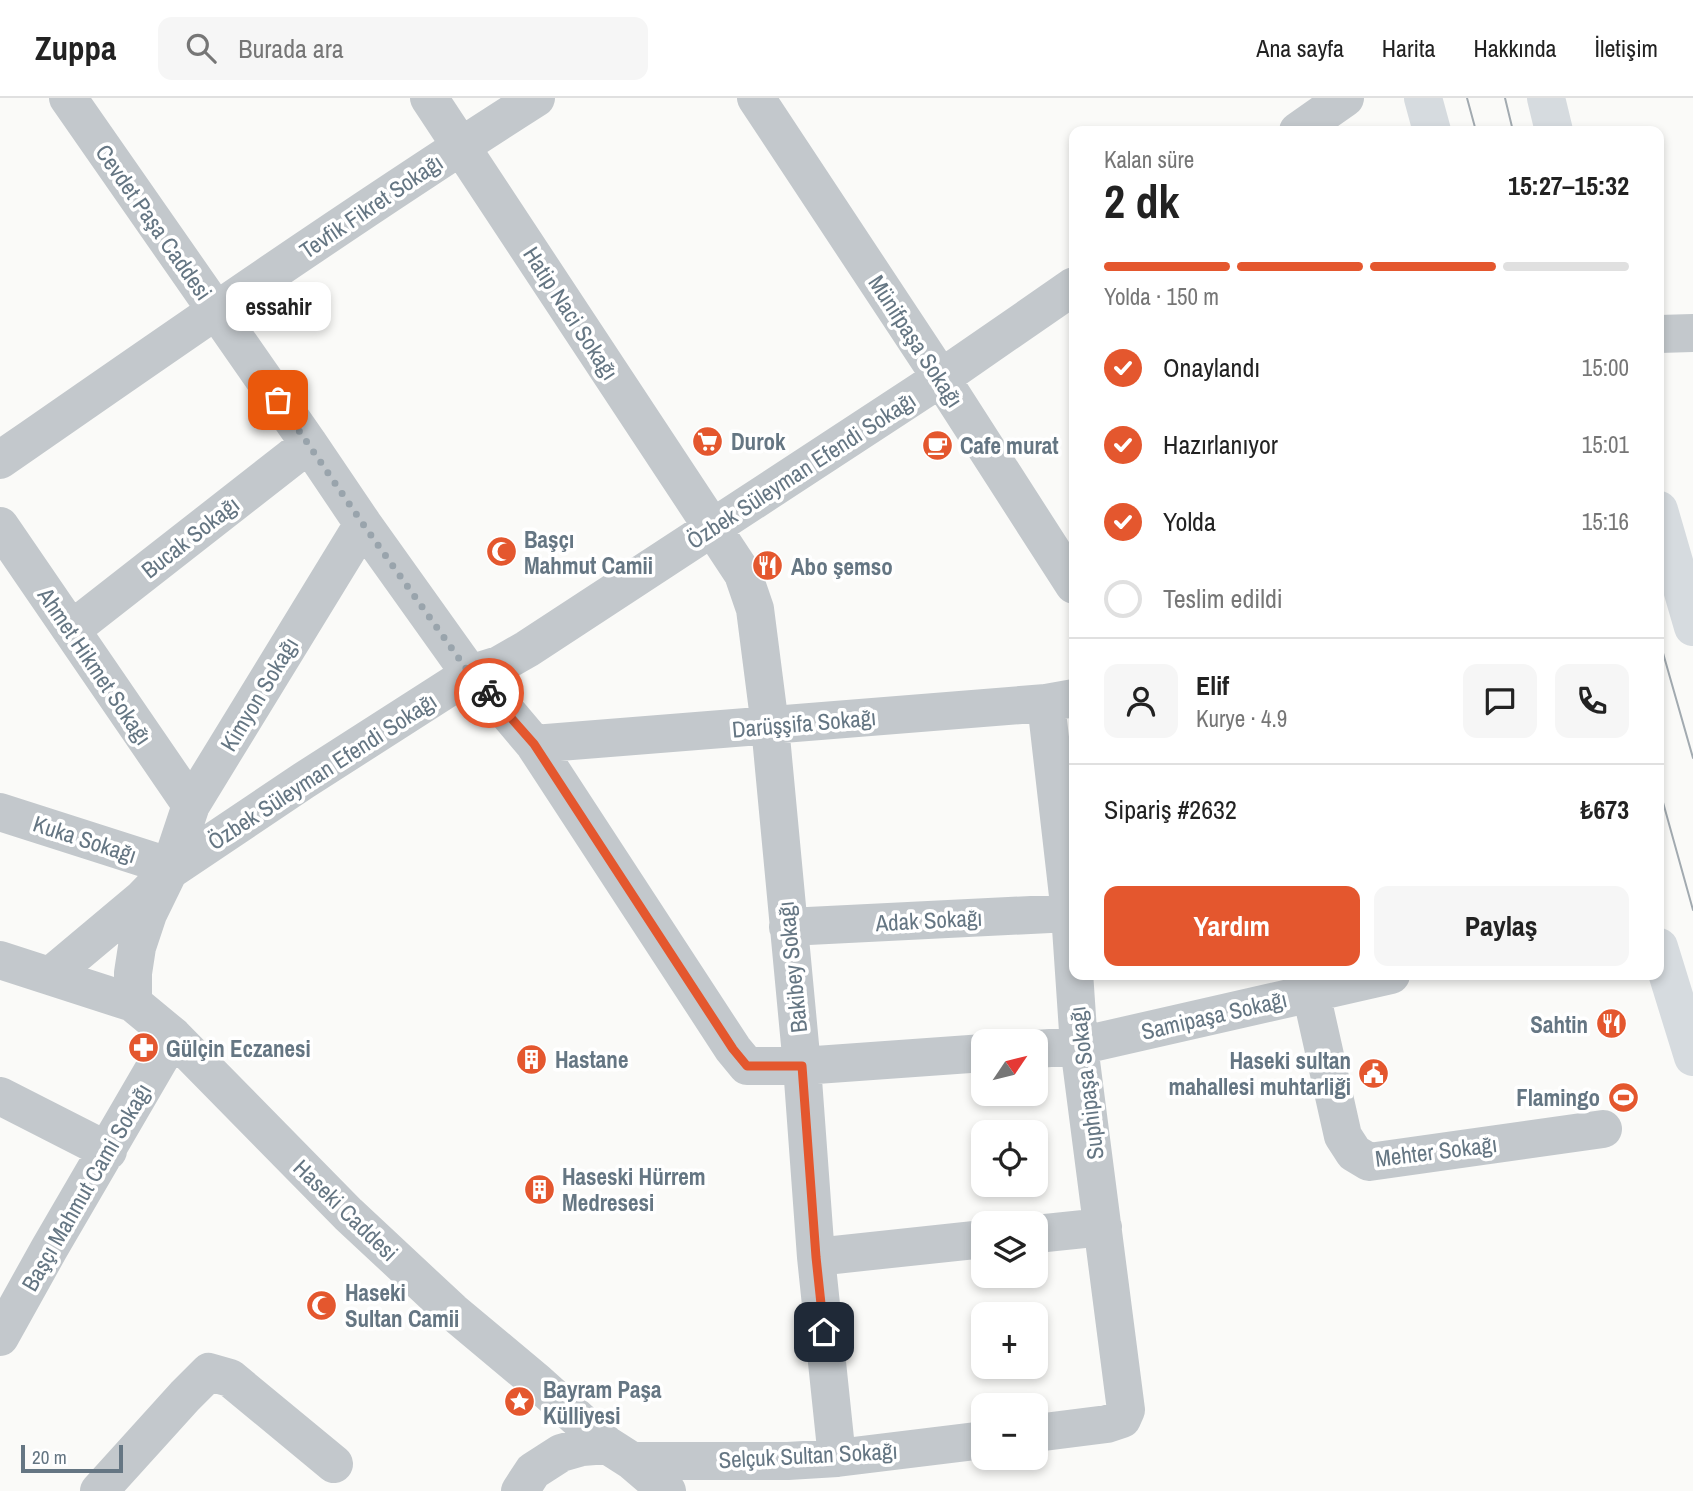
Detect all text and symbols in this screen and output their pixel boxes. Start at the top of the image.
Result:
search box [158,17,648,80]
text: Zuppa [35,26,116,70]
icon: search [182,29,220,67]
text: Burada ara [238,31,344,66]
text: Ana sayfa [1256,32,1344,64]
text: Harita [1382,32,1435,64]
text: Hakkında [1473,32,1557,64]
text: İletişim [1595,32,1658,64]
street label: Cevdet Paşa Caddesi [89,138,219,306]
text: Kalan süre [1104,144,1194,175]
street label: Tevfik Fikret Sokağı [293,147,449,265]
text: 15:27–15:32 [1508,168,1629,203]
text: 2 dk [1104,170,1180,232]
street label: Hatip Naci Sokağı [516,240,626,386]
street label: Münifpaşa Sokağı [862,269,970,413]
callout: essahir [226,281,330,330]
text: Yolda · 150 m [1104,281,1219,312]
text: essahir [245,291,312,322]
icon: check [1104,349,1142,387]
text: Onaylandı [1163,350,1260,385]
text: 15:00 [1582,352,1629,383]
pin [248,370,308,430]
icon: bag [259,381,297,419]
street label: Özbek Süleyman Efendi Sokağı [680,384,922,556]
supermarket icon: Durok [691,424,725,458]
place label: Durok [731,426,786,457]
icon: check [1104,426,1142,464]
text: Hazırlanıyor [1163,427,1278,462]
cafe icon: Cafe murat [920,428,954,462]
text: 15:01 [1582,429,1629,460]
place label: Cafe murat [960,430,1059,461]
street label: Bucak Sokağı [135,489,245,585]
icon: check [1104,503,1142,541]
text: Yolda [1163,504,1216,539]
text: 15:16 [1582,506,1629,537]
place label: Başçı Mahmut Camii [524,524,653,581]
mosque icon: Başçı Mahmut Camii [484,535,518,569]
restaurant icon: Abo şemso [751,549,785,583]
place label: Abo şemso [791,551,893,582]
street label: Ahmet Hikmet Sokağı [30,580,159,751]
text: Teslim edildi [1163,581,1283,616]
street label: Kimyon Sokağı [213,631,305,757]
courier [454,658,524,728]
button: person [1104,664,1178,738]
button: chat [1463,664,1537,738]
button: phone [1555,664,1629,738]
text: Elif [1196,668,1229,703]
icon: bike [470,674,508,712]
street label: Özbek Süleyman Efendi Sokağı [201,685,443,857]
street label: Darüşşifa Sokağı [731,701,877,745]
text: Kurye · 4.9 [1196,703,1287,734]
text: Sipariş #2632 [1104,792,1237,827]
text: ₺673 [1580,792,1629,827]
street label: Kuka Sokağı [29,808,141,870]
button: Yardım [1104,886,1360,966]
button: Paylaş [1374,886,1629,966]
street label: Bakibey Sokağı [770,900,814,1034]
street label: Adak Sokağı [874,902,983,938]
street label: Samipaşa Sokağı [1138,983,1290,1047]
street label: Suphipaşa Sokağı [1061,1005,1111,1161]
restaurant icon: Sahtin [1594,1007,1628,1041]
place label: Sahtin [1530,1009,1588,1040]
north arrow [971,1029,1048,1106]
map controls [971,1029,1048,1470]
pharmacy icon: Gülçin Eczanesi [126,1031,160,1065]
place label: Gülçin Eczanesi [166,1033,311,1064]
building icon: Hastane [515,1042,549,1076]
place label: Hastane [555,1044,628,1075]
place label: Haseki sultan mahallesi muhtarliği [1169,1045,1351,1102]
public building icon: Haseki sultan mahallesi muhtarliği [1357,1056,1391,1090]
street label: Başçı Mahmut Cami Sokağı [14,1078,158,1296]
sports icon: Flamingo [1606,1080,1640,1114]
place label: Flamingo [1516,1082,1600,1113]
button: locate [971,1120,1048,1197]
street label: Mehter Sokağı [1373,1128,1499,1174]
street label: Haseki Caddesi [287,1152,405,1268]
place label: Haseski Hürrem Medresesi [562,1161,706,1218]
building icon: Haseski Hürrem Medresesi [522,1172,556,1206]
button: layers [971,1211,1048,1288]
place label: Haseki Sultan Camii [345,1277,459,1334]
mosque icon: Haseki Sultan Camii [305,1288,339,1322]
pin [794,1302,854,1362]
button: + [971,1302,1048,1379]
icon: home [805,1313,843,1351]
place label: Bayram Paşa Külliyesi [543,1374,662,1431]
place icon: Bayram Paşa Külliyesi [503,1385,537,1419]
button: − [971,1393,1048,1470]
street label: Selçuk Sultan Sokağı [718,1435,898,1475]
scale bar [21,1442,122,1474]
text: 20 m [32,1444,67,1470]

